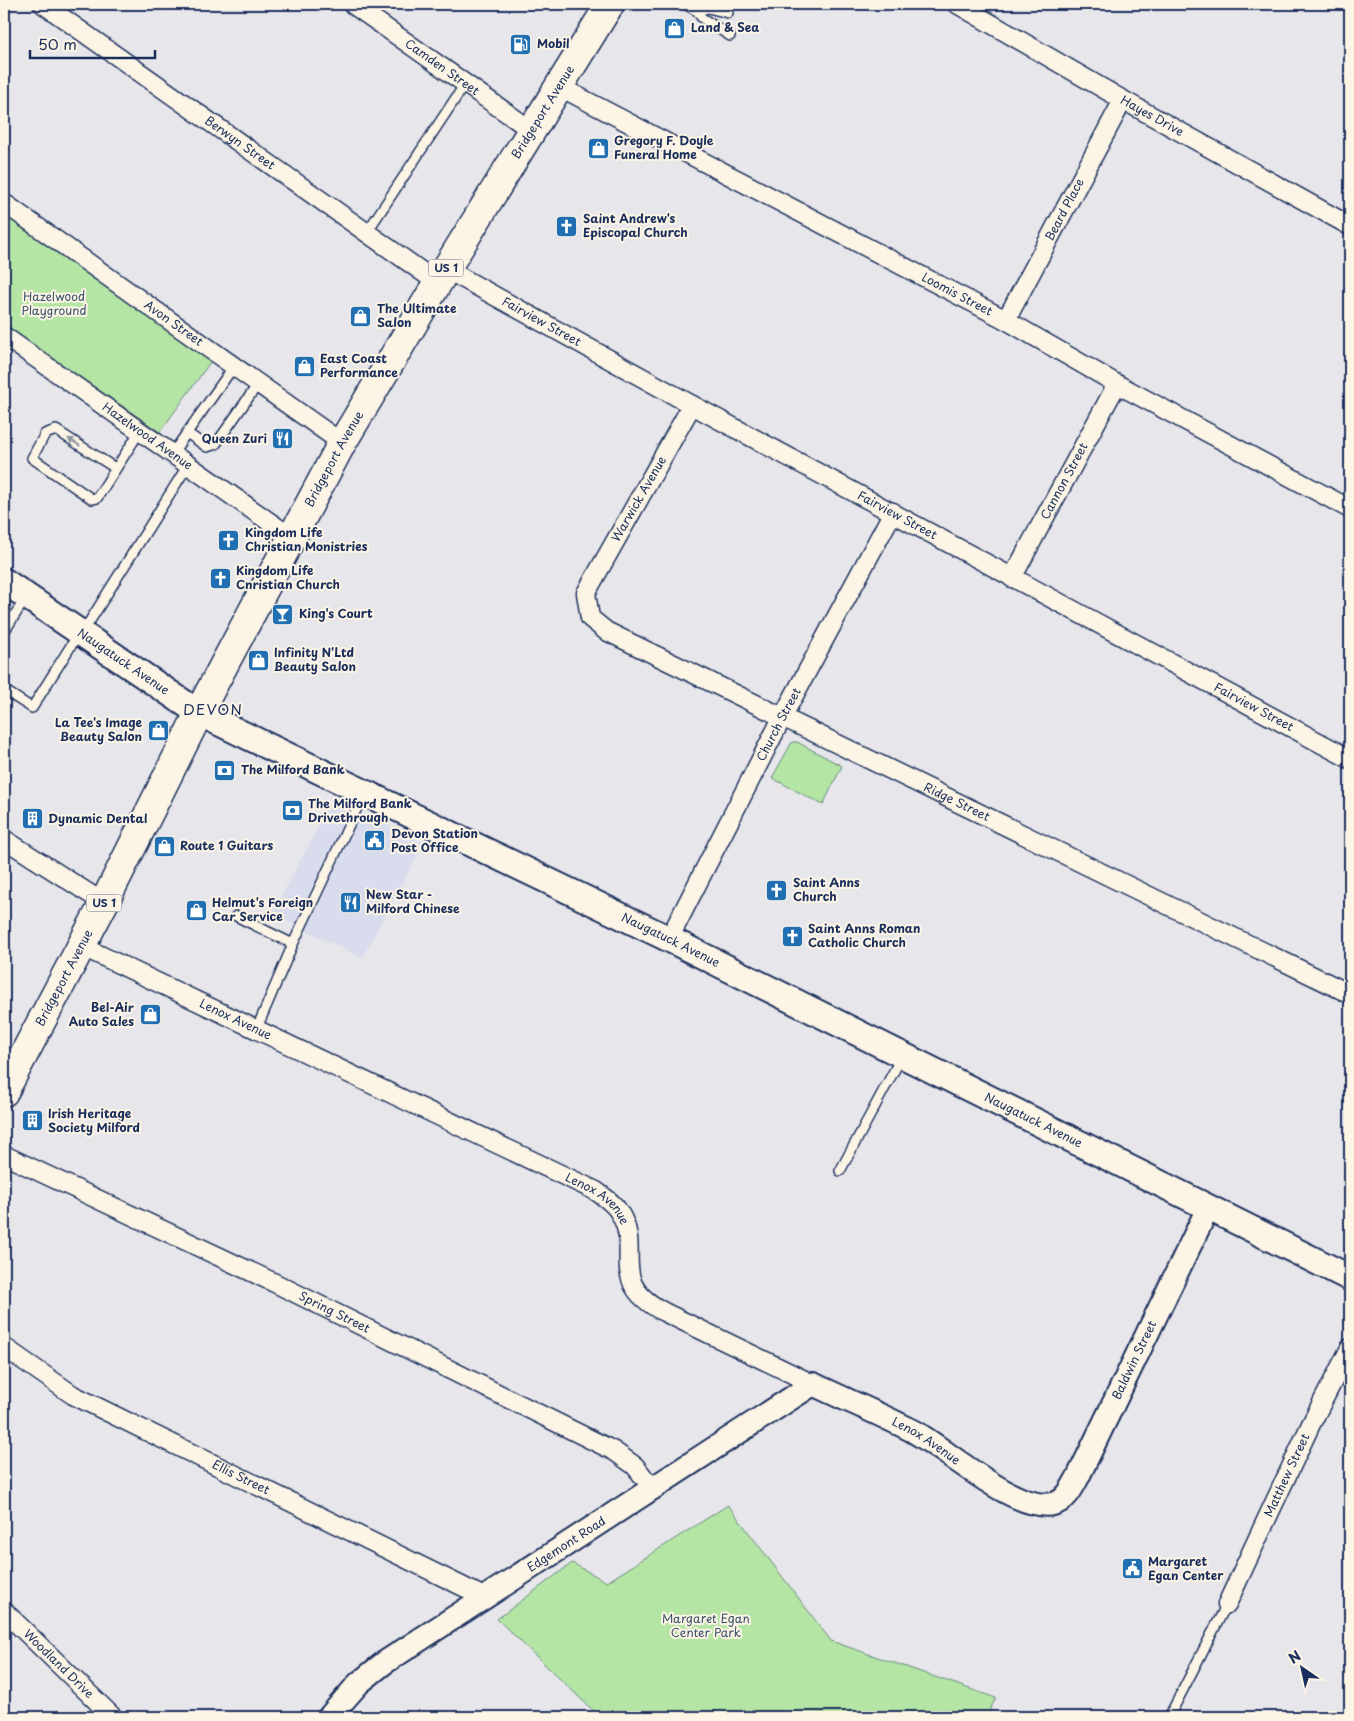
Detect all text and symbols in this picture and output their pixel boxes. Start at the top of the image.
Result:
shop icon: Land & Sea [663,16,687,40]
place label: Land & Sea [691,18,759,36]
scale bar [30,28,155,60]
text: 50 m [38,32,77,55]
fuel station icon: Mobil [509,32,533,56]
street label: Camden Street [402,34,484,99]
place label: Mobil [537,34,570,52]
street label: Bridgeport Avenue [506,61,578,162]
street label: Hayes Drive [1118,90,1187,140]
street label: Berwyn Street [201,111,279,173]
place label: Gregory F. Doyle Funeral Home [614,131,714,163]
shop icon: Gregory F. Doyle Funeral Home [586,136,610,160]
street label: Beard Place [1040,174,1088,244]
place label: Saint Andrew's Episcopal Church [583,209,688,241]
church icon: Saint Andrew's Episcopal Church [555,214,579,238]
road number: US 1 [428,260,464,276]
street label: Loomis Street [919,268,996,320]
park label: Hazelwood Playground [22,287,86,319]
street label: Fairview Street [499,292,585,350]
street label: Avon Street [141,295,208,350]
place label: The Ultimate Salon [377,299,457,331]
shop icon: The Ultimate Salon [349,304,373,328]
place label: East Coast Performance [320,349,398,381]
shop icon: East Coast Performance [292,354,316,378]
street label: Hazelwood Avenue [99,398,197,474]
street label: Bridgeport Avenue [300,407,367,510]
restaurant icon: Queen Zuri [271,427,295,451]
place label: Queen Zuri [202,429,267,447]
one-way arrow [68,437,81,447]
street label: Cannon Street [1035,439,1092,522]
street label: Warwick Avenue [606,452,670,545]
street label: Fairview Street [855,486,941,543]
place label: Kingdom Life Christian Monistries [245,523,368,555]
church icon: Kingdom Life Christian Monistries [217,528,241,552]
place label: Kingdom Life Cnristian Church [236,561,340,593]
church icon: Kingdom Life Cnristian Church [208,566,232,590]
bar icon: King's Court [271,602,295,626]
place label: King's Court [299,604,373,622]
street label: Naugatuck Avenue [74,623,174,699]
place label: Infinity N'Ltd Beauty Salon [274,643,356,675]
shop icon: Infinity N'Ltd Beauty Salon [246,648,270,672]
street label: Fairview Street [1211,678,1297,735]
street label: Church Street [751,684,805,764]
district label: DEVON [183,697,243,720]
place label: La Tee's Image Beauty Salon [55,713,142,745]
shop icon: La Tee's Image Beauty Salon [146,718,170,742]
bank icon: The Milford Bank [213,758,237,782]
place label: The Milford Bank [241,760,345,778]
street label: Ridge Street [921,777,993,825]
place label: The Milford Bank Drivethrough [308,794,412,826]
bank icon: The Milford Bank Drivethrough [280,799,304,823]
building icon: Dynamic Dental [20,807,44,831]
place label: Dynamic Dental [48,809,147,827]
place label: Devon Station Post Office [391,824,478,856]
public building icon: Devon Station Post Office [363,829,387,853]
shop icon: Route 1 Guitars [152,834,176,858]
place label: Route 1 Guitars [180,836,273,854]
place label: Saint Anns Church [793,873,860,905]
church icon: Saint Anns Church [765,878,789,902]
place label: New Star - Milford Chinese [366,885,460,917]
restaurant icon: New Star - Milford Chinese [338,890,362,914]
place label: Helmut's Foreign Car Service [212,893,313,925]
road number: US 1 [86,894,122,911]
shop icon: Helmut's Foreign Car Service [184,898,208,922]
street label: Naugatuck Avenue [619,908,724,971]
place label: Saint Anns Roman Catholic Church [808,919,920,951]
church icon: Saint Anns Roman Catholic Church [780,924,804,948]
street label: Bridgeport Avenue [30,926,97,1029]
street label: Lenox Avenue [197,994,275,1044]
place label: Bel-Air Auto Sales [69,998,135,1030]
shop icon: Bel-Air Auto Sales [138,1003,162,1027]
street label: Naugatuck Avenue [982,1087,1086,1152]
place label: Irish Heritage Society Milford [48,1104,140,1136]
building icon: Irish Heritage Society Milford [20,1109,44,1133]
street label: Lenox Avenue [562,1168,634,1228]
street label: Spring Street [296,1286,374,1337]
street label: Baldwin Street [1107,1317,1160,1402]
street label: Lenox Avenue [889,1412,965,1469]
street label: Matthew Street [1259,1430,1313,1520]
street label: Ellis Street [209,1455,273,1498]
street label: Edgemont Road [523,1511,609,1576]
place label: Margaret Egan Center [1148,1552,1224,1584]
public building icon: Margaret Egan Center [1120,1557,1144,1581]
park label: Margaret Egan Center Park [662,1609,750,1641]
street label: Woodland Drive [20,1625,98,1702]
north arrow [1276,1644,1326,1694]
text: N [1284,1645,1305,1669]

